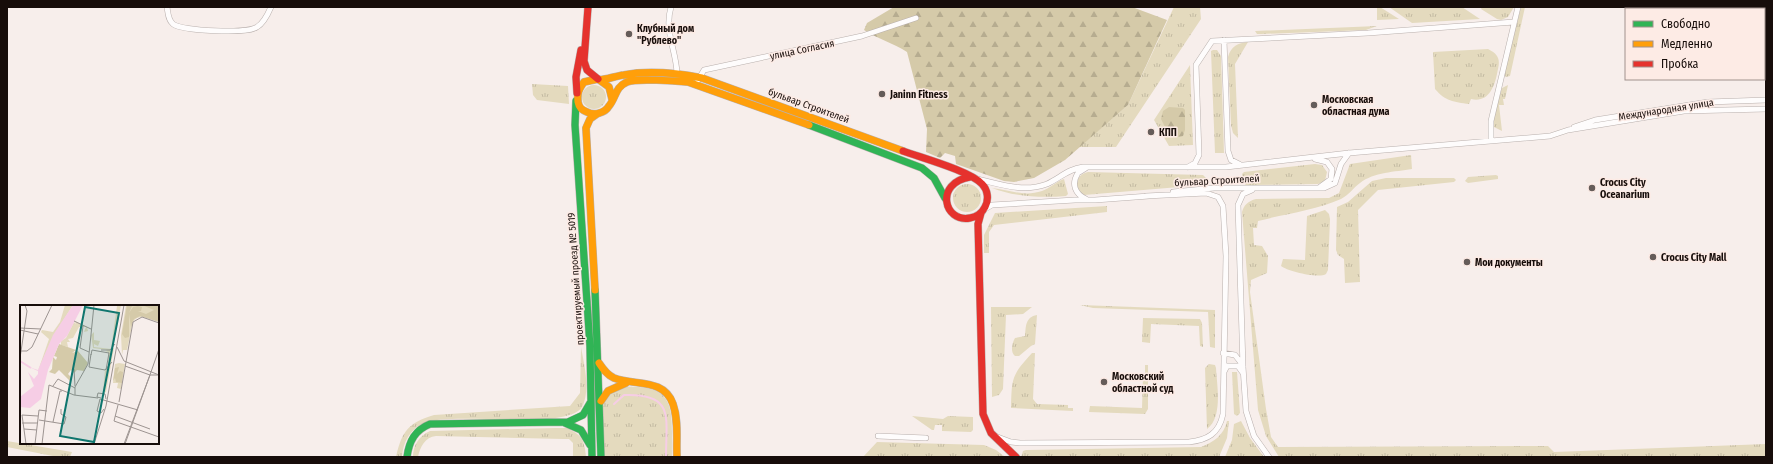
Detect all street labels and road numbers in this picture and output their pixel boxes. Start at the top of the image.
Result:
street label: улица Согласия [769,37,836,63]
street label: бульвар Строителей [766,86,851,126]
street label: Международная улица [1618,97,1715,123]
street label: бульвар Строителей [1174,173,1260,189]
street label: проектируемый проезд № 5019 [565,212,587,346]

